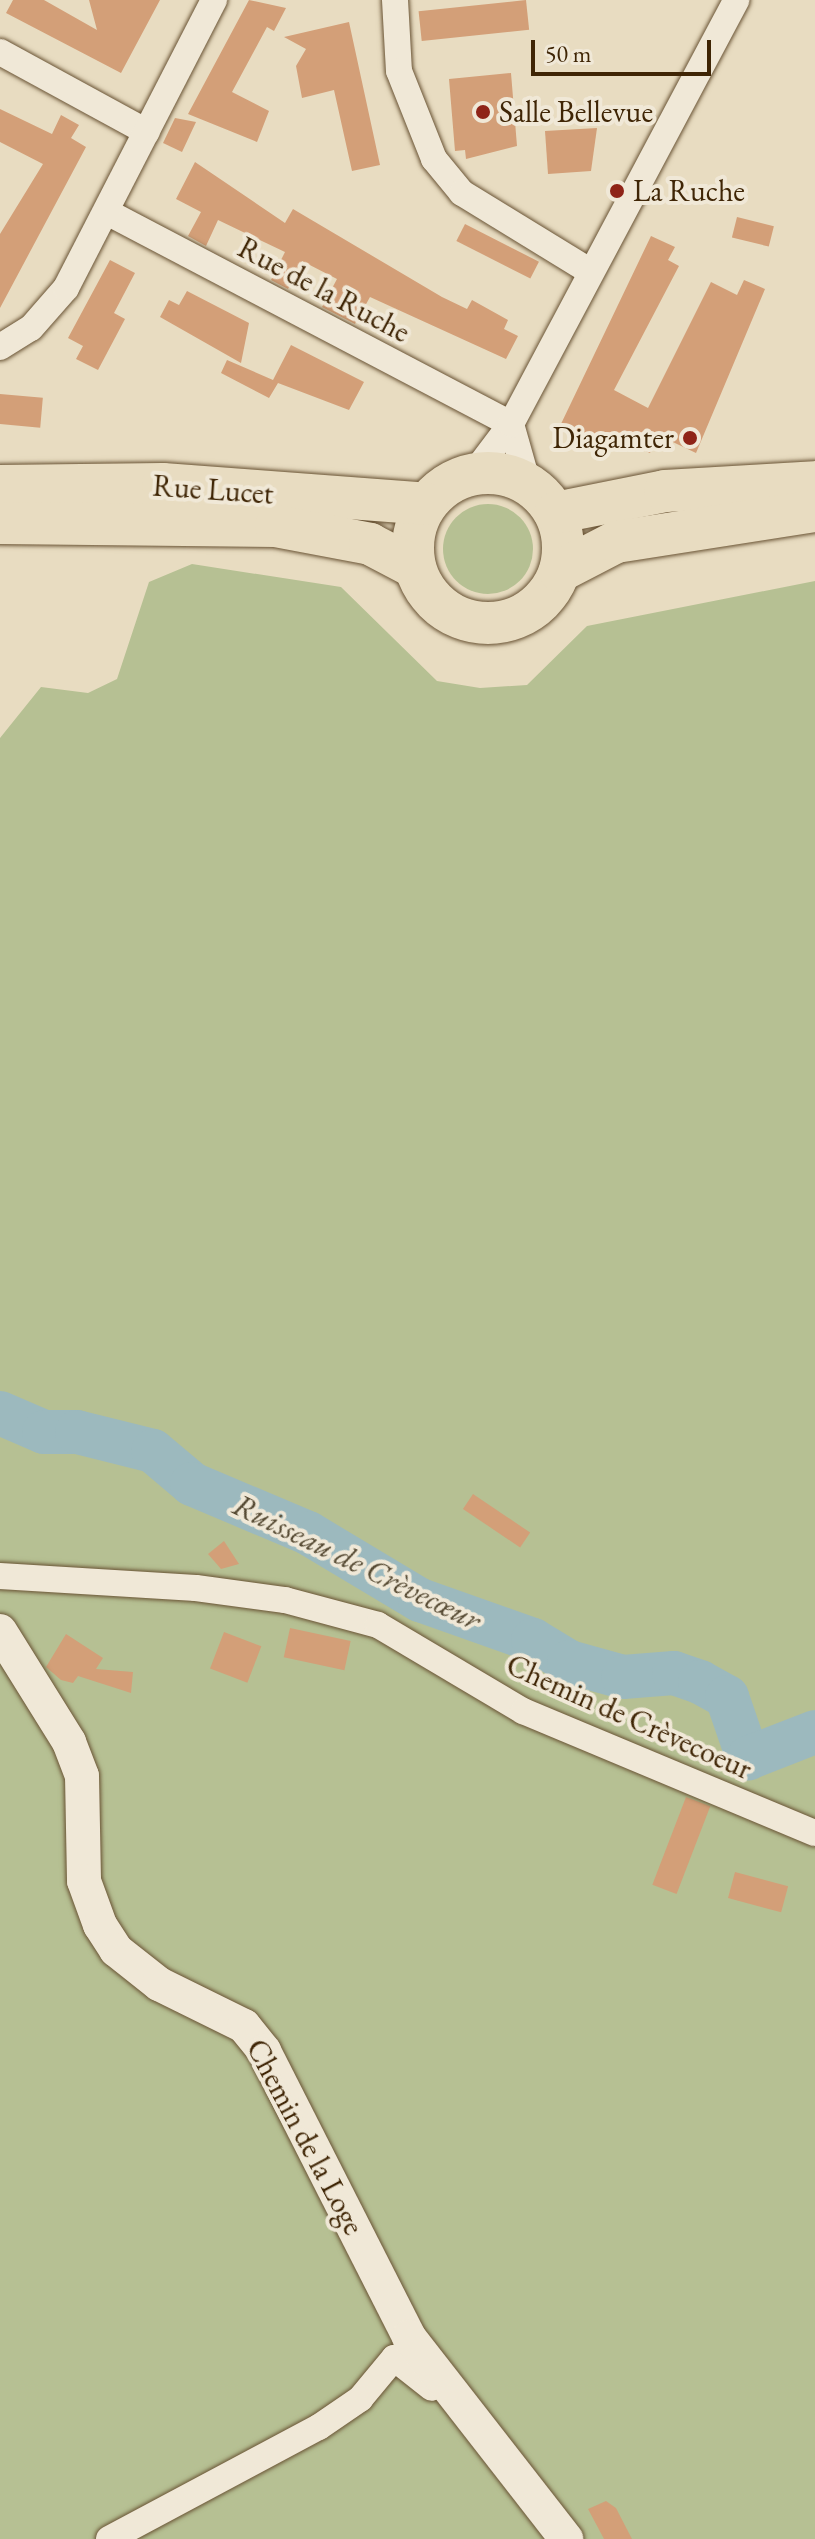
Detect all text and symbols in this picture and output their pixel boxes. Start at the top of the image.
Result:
scale bar [535,24,715,74]
text: 50 m [545,38,592,69]
place label: Salle Bellevue [499,94,653,130]
marker: Salle Bellevue [474,103,492,121]
place label: La Ruche [633,173,745,209]
marker: La Ruche [608,182,626,200]
street label: Rue de la Ruche [232,230,416,350]
place label: Diagamter [553,420,674,456]
marker: Diagamter [681,429,699,447]
street label: Rue Lucet [151,468,275,512]
water label: Ruisseau de Crèvecœur [227,1485,487,1639]
street label: Chemin de Crèvecoeur [501,1647,757,1787]
street label: Chemin de la Loge [238,2033,372,2241]

